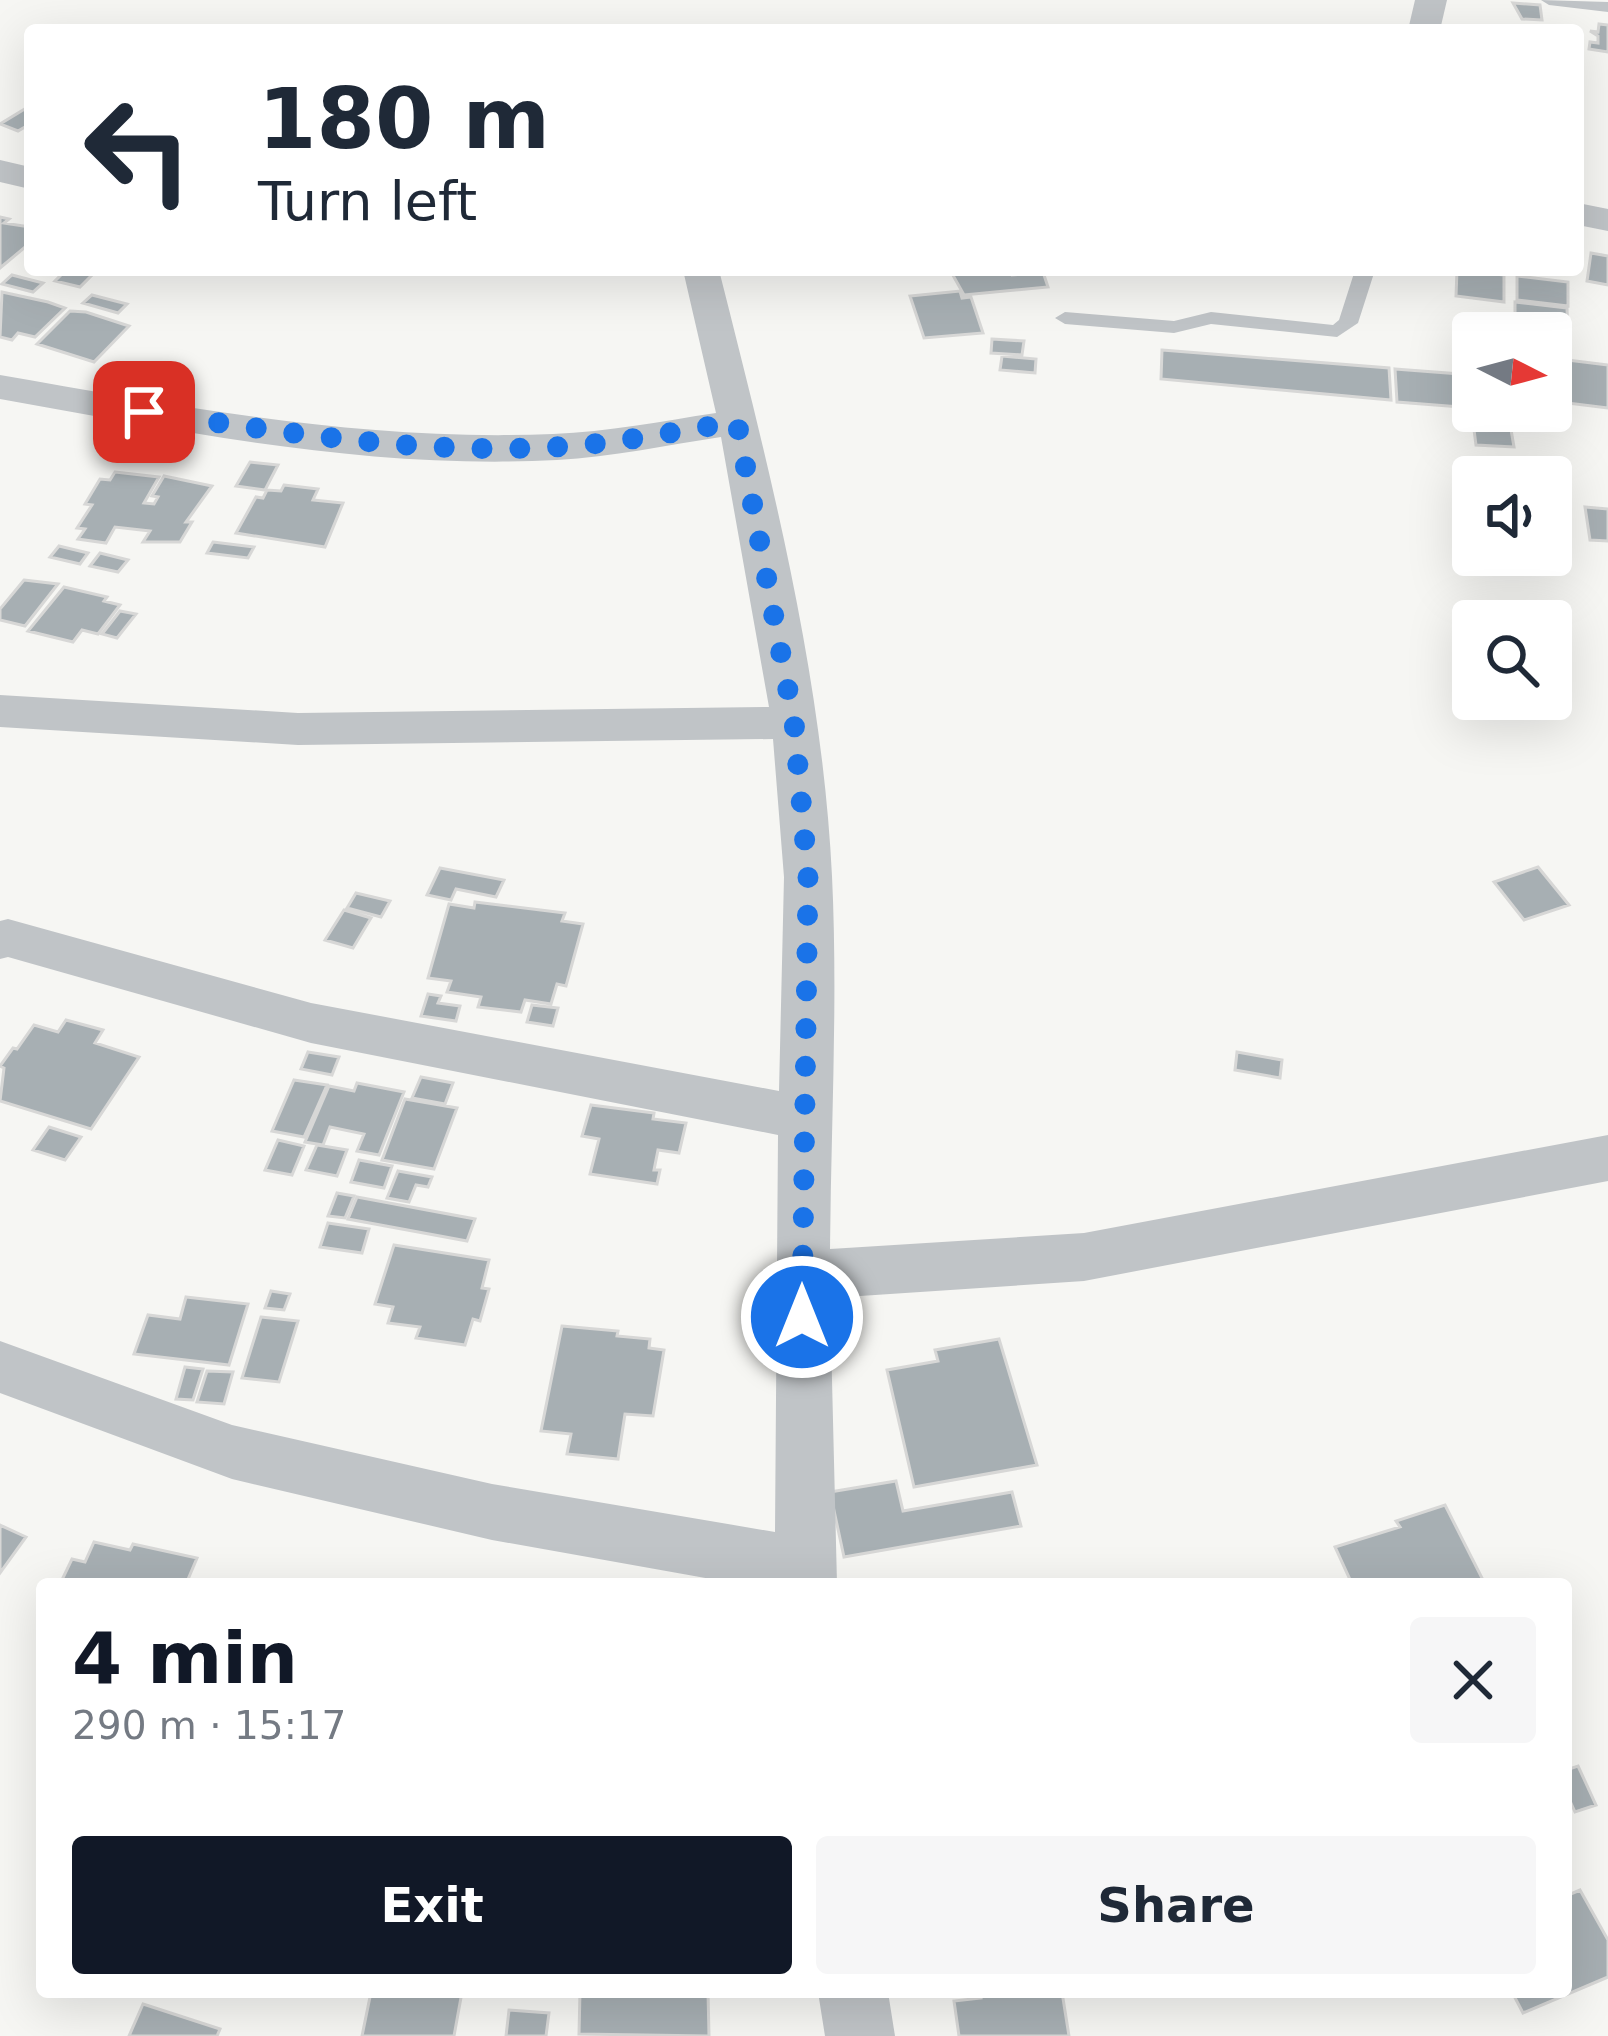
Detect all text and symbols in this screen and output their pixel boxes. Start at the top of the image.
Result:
text: 180 m [258,70,550,168]
icon: left [60,72,216,228]
text: Turn left [258,170,477,233]
north arrow [1452,312,1572,432]
map controls [1452,312,1572,720]
pin [93,361,195,463]
icon: arrive [111,379,177,445]
button: sound [1452,456,1572,576]
button: search [1452,600,1572,720]
position arrow [739,1254,865,1380]
text: 4 min [72,1616,298,1700]
button: close [1410,1617,1536,1743]
text: 290 m · 15:17 [72,1703,346,1748]
button: Exit [72,1836,792,1974]
button: Share [816,1836,1536,1974]

